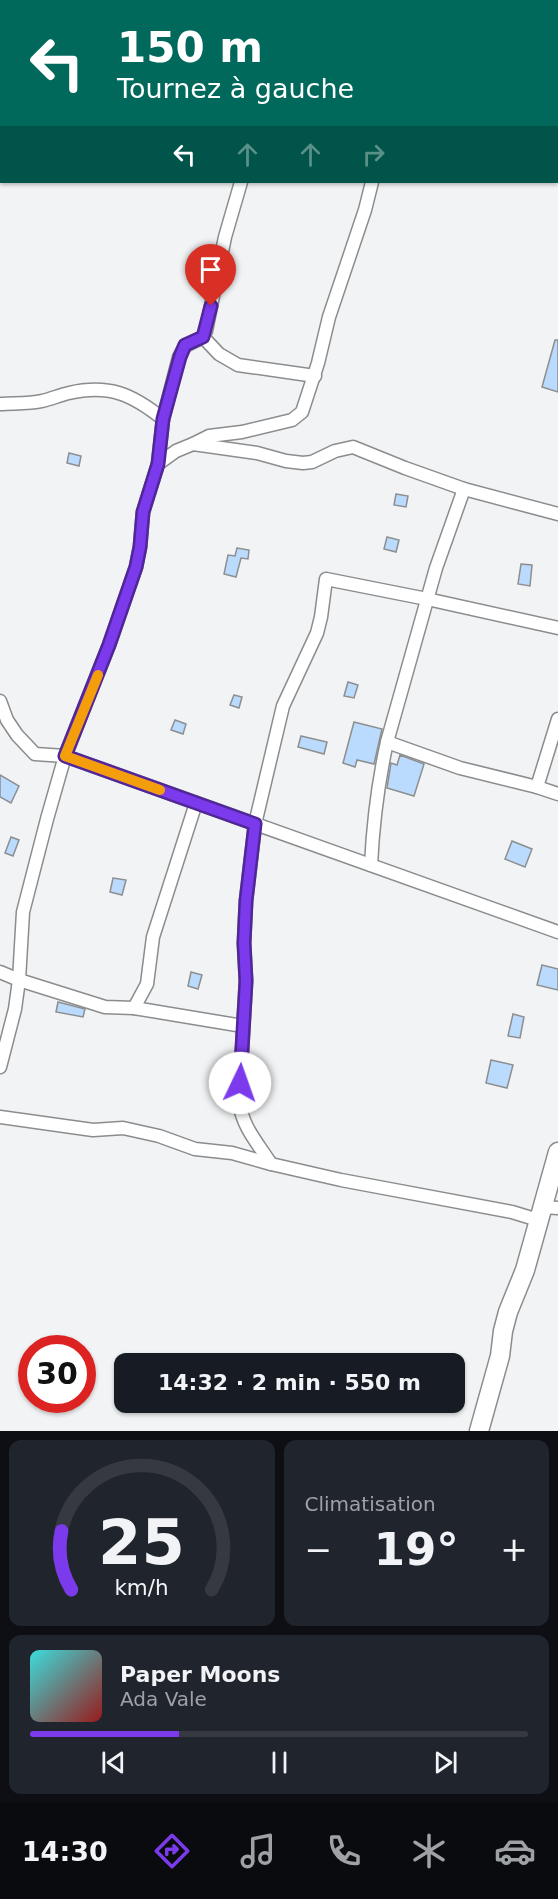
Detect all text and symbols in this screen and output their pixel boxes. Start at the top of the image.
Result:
text: 150 m [117,23,263,72]
icon: left [18,24,96,102]
text: Tournez à gauche [117,73,354,104]
icon: left [168,138,201,171]
icon: ahead [231,138,264,171]
icon: ahead [294,138,327,171]
icon: right [357,138,390,171]
pin [185,244,236,306]
icon: arrive [194,253,227,286]
position arrow [208,1051,272,1115]
speed limit sign: 30 [18,1335,96,1413]
text: 14:32 · 2 min · 550 m [158,1370,421,1395]
text: Climatisation [305,1492,436,1516]
text: 25 [98,1506,185,1579]
text: 19° [374,1523,459,1576]
text: − [305,1530,332,1569]
text: + [500,1530,528,1569]
text: km/h [115,1575,169,1600]
text: Paper Moons [120,1662,280,1687]
text: Ada Vale [120,1687,207,1711]
icon: previous [97,1746,130,1779]
icon: pause [263,1746,296,1779]
icon: next [429,1746,462,1779]
icon: directions [151,1830,193,1872]
icon: music [237,1830,279,1872]
icon: phone [323,1830,365,1872]
icon: climate [408,1830,450,1872]
icon: car [494,1830,536,1872]
text: 14:30 [22,1836,108,1867]

